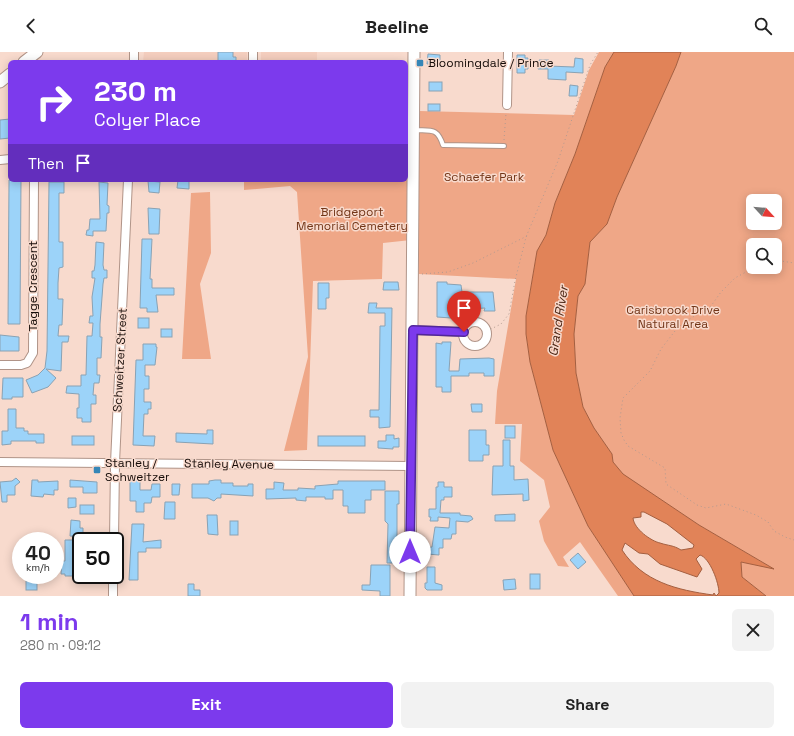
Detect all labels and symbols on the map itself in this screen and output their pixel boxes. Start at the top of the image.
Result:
place label: Bloomingdale / Prince [428,55,554,71]
marker: Bloomingdale / Prince [415,58,425,68]
park label: Schaefer Park [444,169,525,185]
north arrow [746,194,782,230]
park label: Bridgeport Memorial Cemetery [296,204,408,234]
street label: Tagge Crescent [25,241,41,331]
water label: Grand River [544,282,572,357]
pin [447,291,481,332]
park label: Carisbrook Drive Natural Area [626,302,720,332]
street label: Schweitzer Street [109,308,131,412]
place label: Stanley / Schweitzer [105,455,170,485]
street label: Stanley Avenue [184,455,274,473]
marker: Stanley / Schweitzer [92,465,102,475]
position arrow [389,531,431,573]
speed limit sign: 50 [72,532,124,584]

